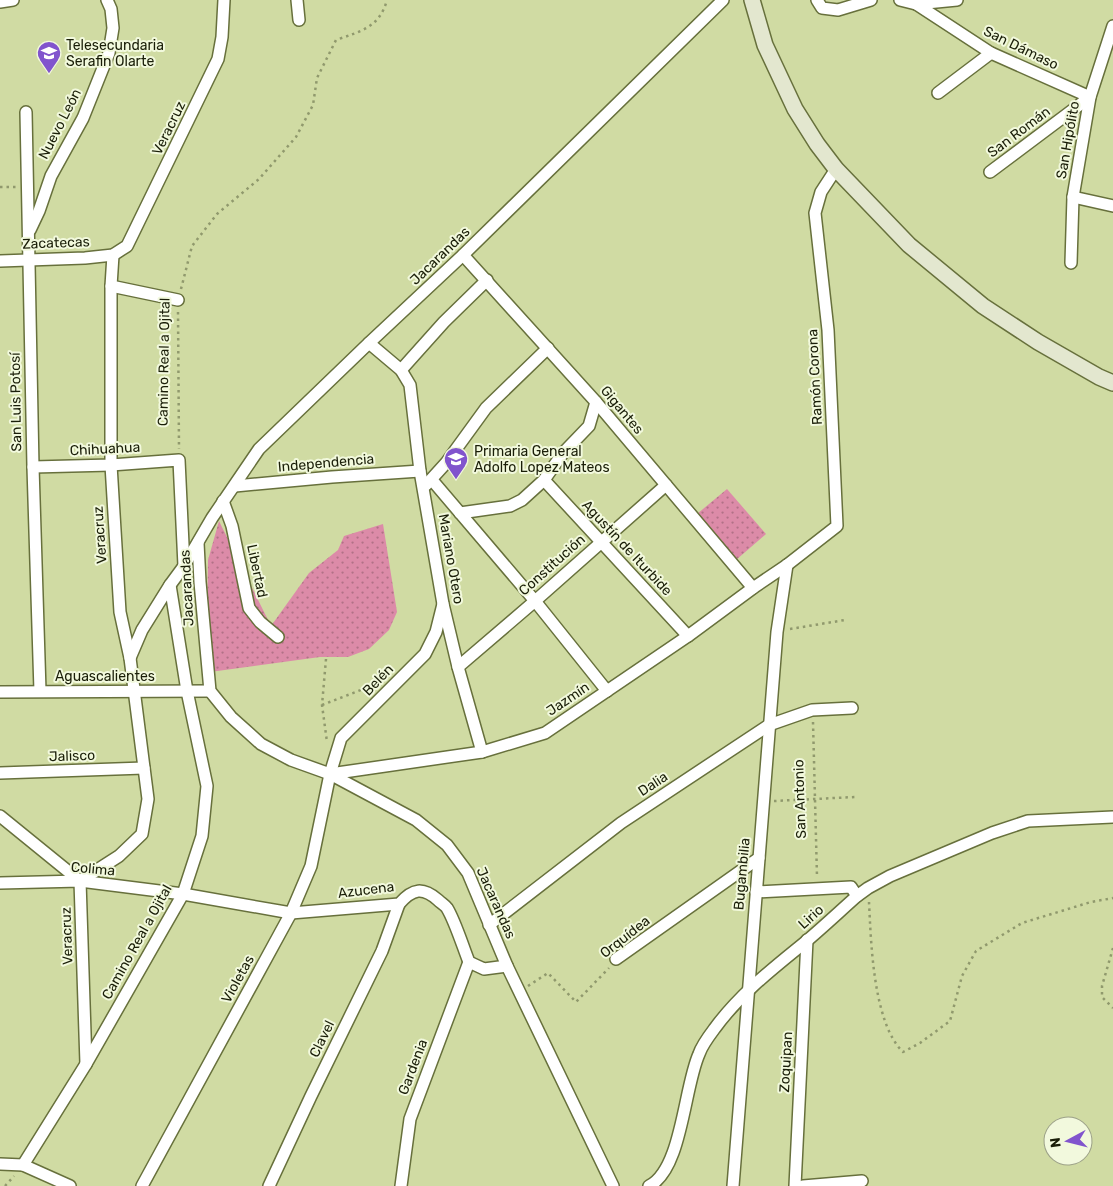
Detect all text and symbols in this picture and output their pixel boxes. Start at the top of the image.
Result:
street label: San Dámaso [981,23,1061,73]
place label: Telesecundaria Serafin Olarte [66,37,164,70]
school or university icon: Telesecundaria Serafin Olarte [36,40,62,74]
street label: Nuevo León [35,86,85,162]
street label: Veracruz [149,98,189,158]
street label: San Hipólito [1053,100,1083,180]
street label: San Román [984,103,1054,161]
street label: Jacarandas [407,223,473,289]
street label: Zacatecas [22,233,90,253]
street label: Camino Real a Ojital [154,298,174,426]
street label: Ramón Corona [804,329,826,425]
street label: San Luis Potosí [7,352,25,452]
street label: Gigantes [597,382,647,438]
street label: Chihuahua [69,439,141,459]
place label: Primaria General Adolfo Lopez Mateos [474,443,610,476]
school or university icon: Primaria General Adolfo Lopez Mateos [443,446,469,480]
street label: Independencia [277,450,375,476]
street label: Agustín de Iturbide [578,497,676,599]
street label: Veracruz [90,506,110,564]
street label: Mariano Otero [435,513,467,605]
street label: Constitución [515,531,589,599]
street label: Libertad [243,543,271,599]
street label: Jacarandas [177,549,197,627]
street label: Belén [359,661,397,699]
street label: Aguascalientes [55,668,155,685]
street label: Jazmín [543,679,593,719]
street label: Jalisco [49,747,95,765]
street label: San Antonio [790,759,810,839]
street label: Dalia [635,768,671,800]
street label: Bugambilia [730,837,754,911]
street label: Colima [70,859,116,879]
street label: Jacarandas [473,865,519,941]
street label: Azucena [337,878,395,902]
street label: Camino Real a Ojital [98,882,176,1002]
street label: Lirio [795,901,827,933]
street label: Veracruz [57,907,77,965]
street label: Orquídea [597,912,653,962]
street label: Violetas [218,952,258,1006]
street label: Clavel [306,1018,338,1060]
street label: Zoquipan [776,1031,796,1093]
street label: Gardenia [395,1037,431,1097]
north arrow [1043,1116,1093,1166]
text: N [1047,1136,1065,1149]

